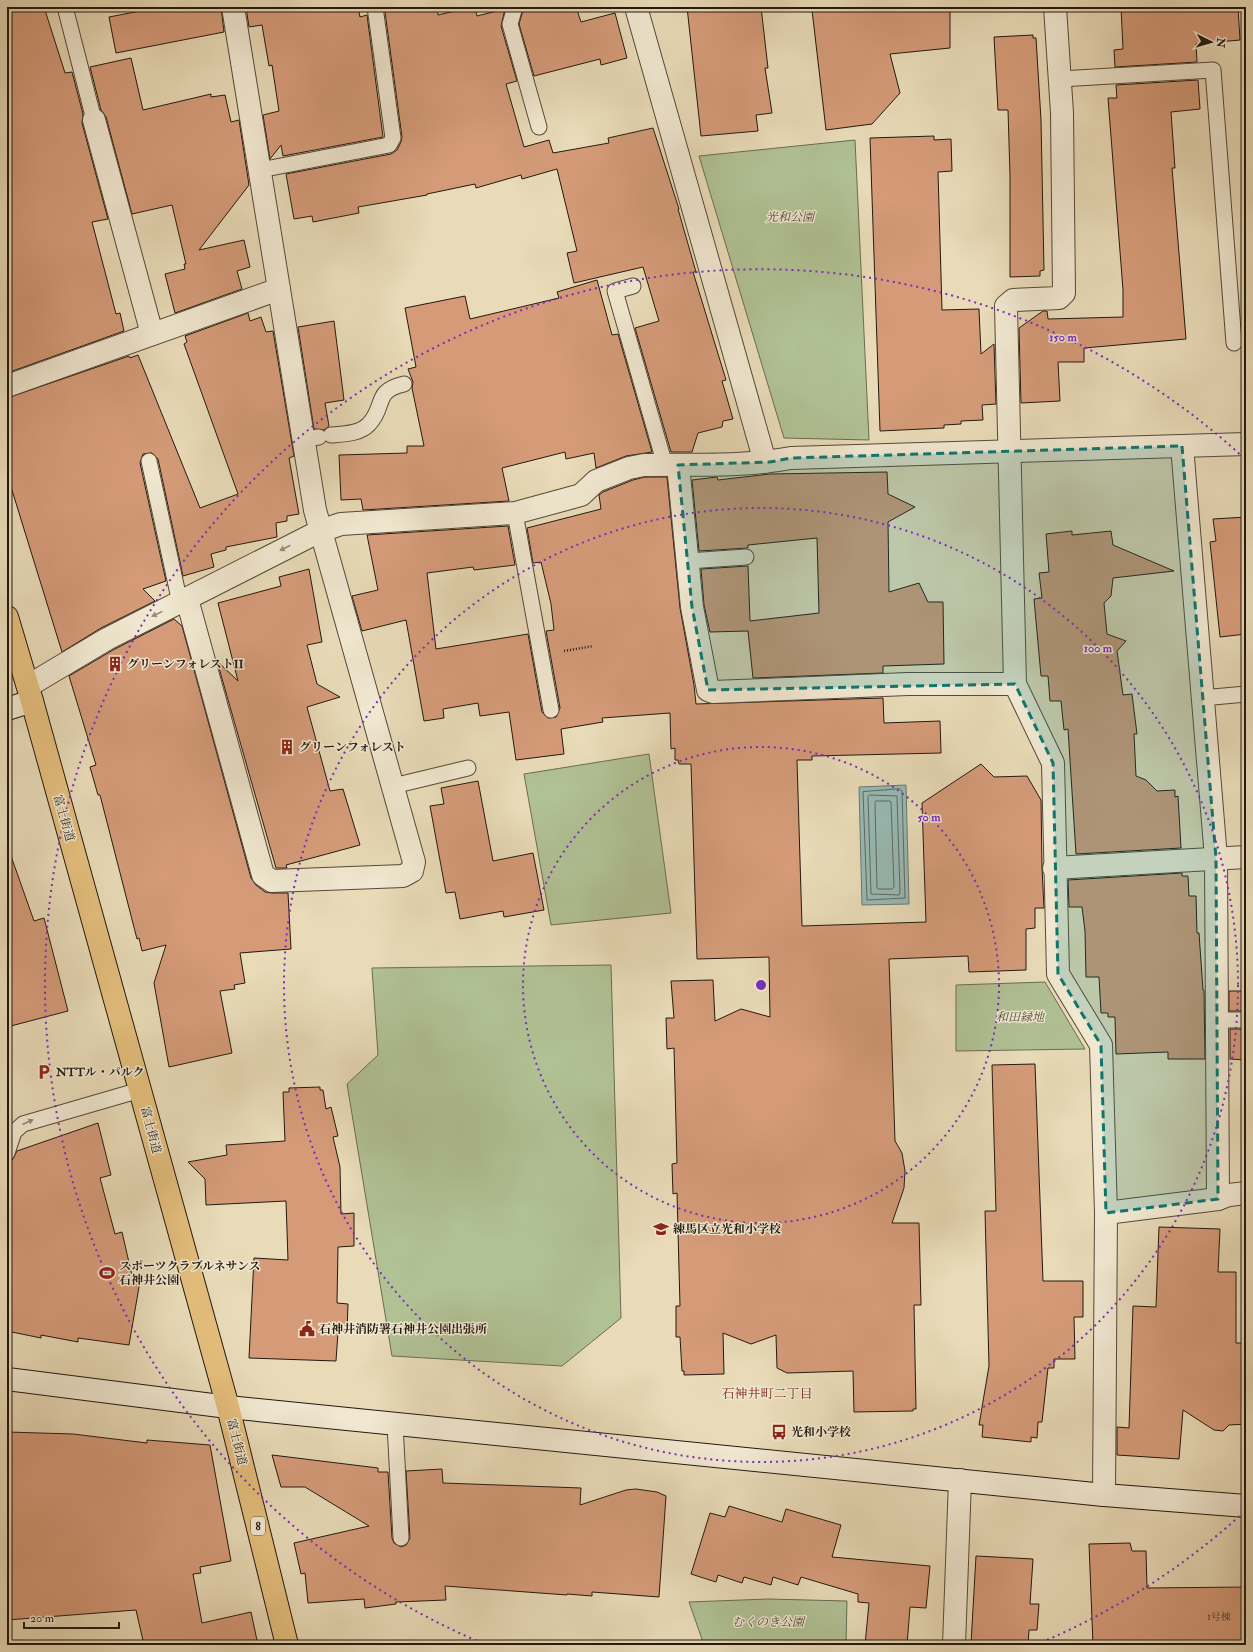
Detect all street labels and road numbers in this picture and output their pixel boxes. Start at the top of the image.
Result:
street label: 富士街道 [50,793,77,843]
street label: 富士街道 [137,1105,164,1155]
street label: 富士街道 [223,1417,250,1467]
road number: 8 [251,1517,265,1535]

